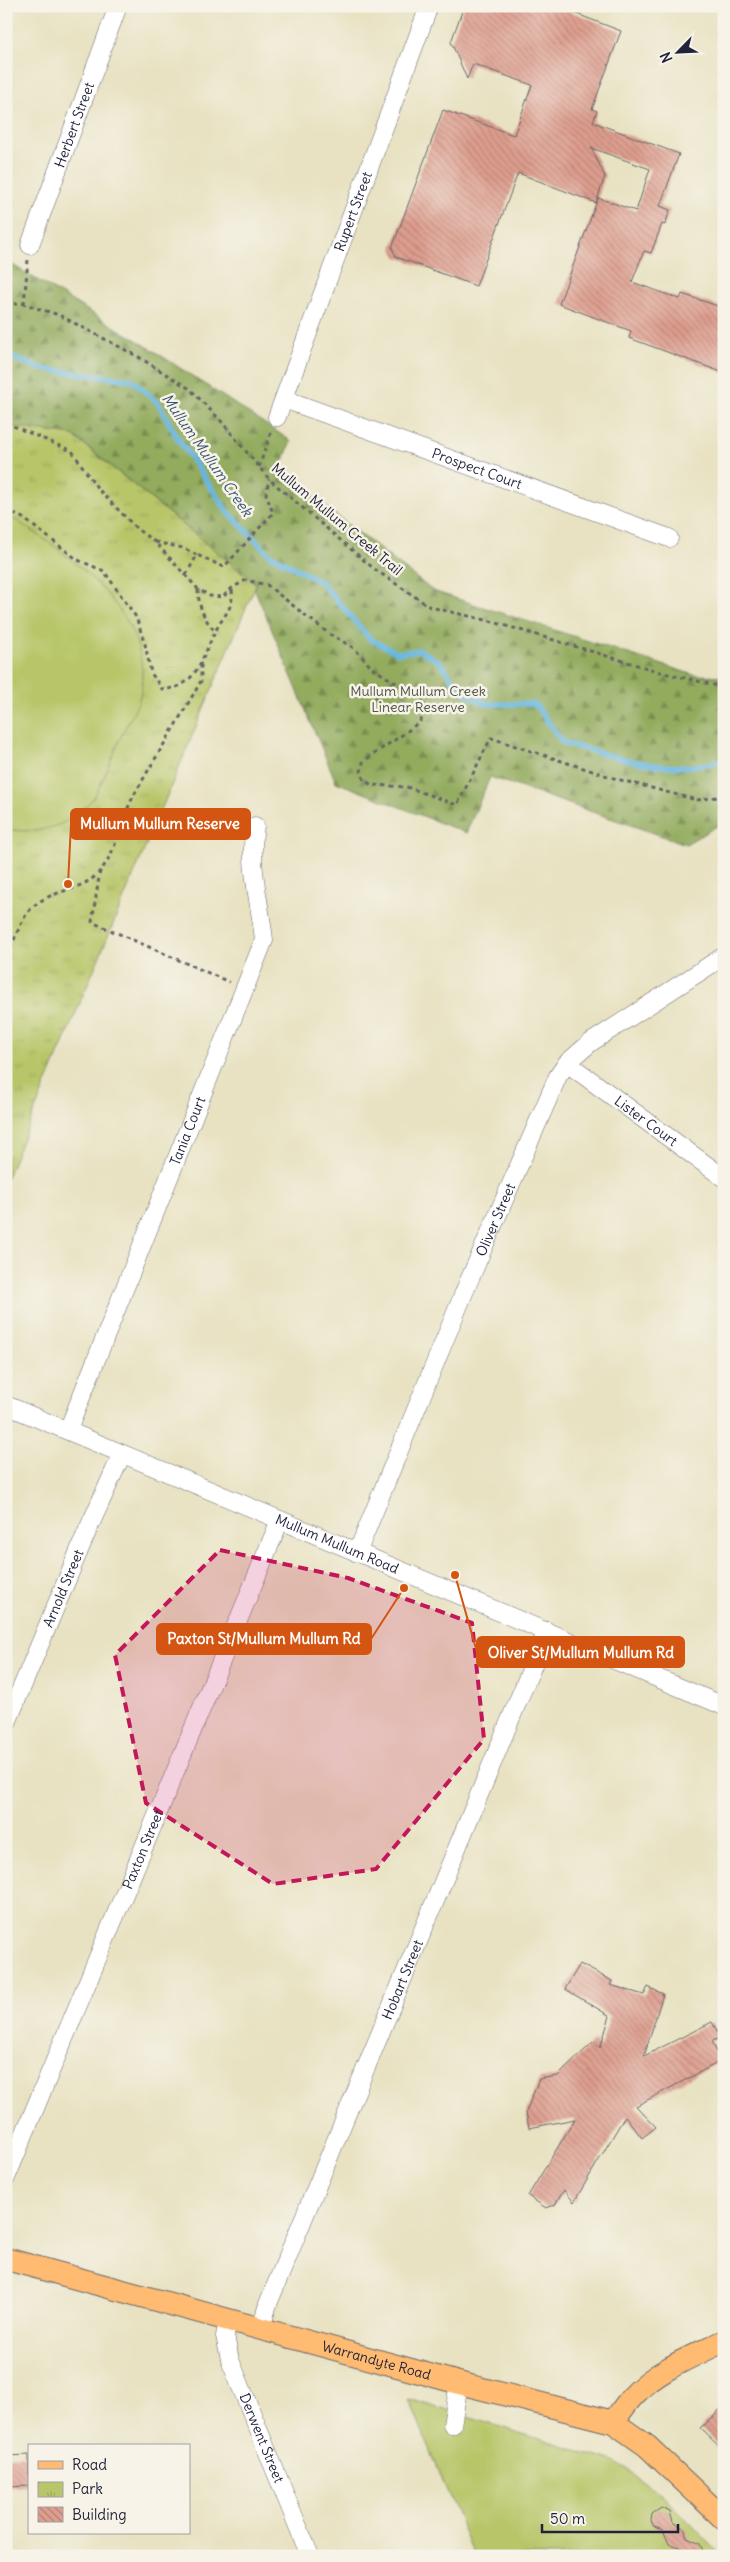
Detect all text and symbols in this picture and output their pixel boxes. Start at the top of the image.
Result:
north arrow [652,28,702,78]
text: N [656,49,676,65]
street label: Herbert Street [50,79,98,170]
street label: Rupert Street [330,169,376,254]
water label: Mullum Mullum Creek [158,390,258,521]
street label: Prospect Court [429,444,525,493]
street label: Mullum Mullum Creek Trail [268,459,406,579]
park label: Mullum Mullum Creek Linear Reserve [350,682,486,716]
callout: Mullum Mullum Reserve [71,809,250,839]
text: Mullum Mullum Reserve [80,814,240,833]
street label: Lister Court [611,1092,681,1150]
street label: Tania Court [166,1094,210,1168]
street label: Oliver Street [472,1180,519,1259]
street label: Mullum Mullum Road [273,1510,401,1578]
street label: Arnold Street [39,1547,88,1630]
callout: Paxton St/Mullum Mullum Rd [157,1624,371,1654]
text: Paxton St/Mullum Mullum Rd [167,1629,361,1648]
callout: Oliver St/Mullum Mullum Rd [477,1637,684,1667]
text: Oliver St/Mullum Mullum Rd [488,1643,674,1662]
street label: Paxton Street [118,1807,167,1892]
street label: Hobart Street [378,1937,427,2022]
street label: Warrandyte Road [320,2337,433,2384]
street label: Derwent Street [236,2391,288,2486]
legend [28,2444,190,2534]
text: Road [72,2455,107,2474]
text: Park [72,2479,103,2498]
scale bar [542,2502,679,2534]
text: Building [72,2505,127,2524]
text: 50 m [550,2509,585,2528]

